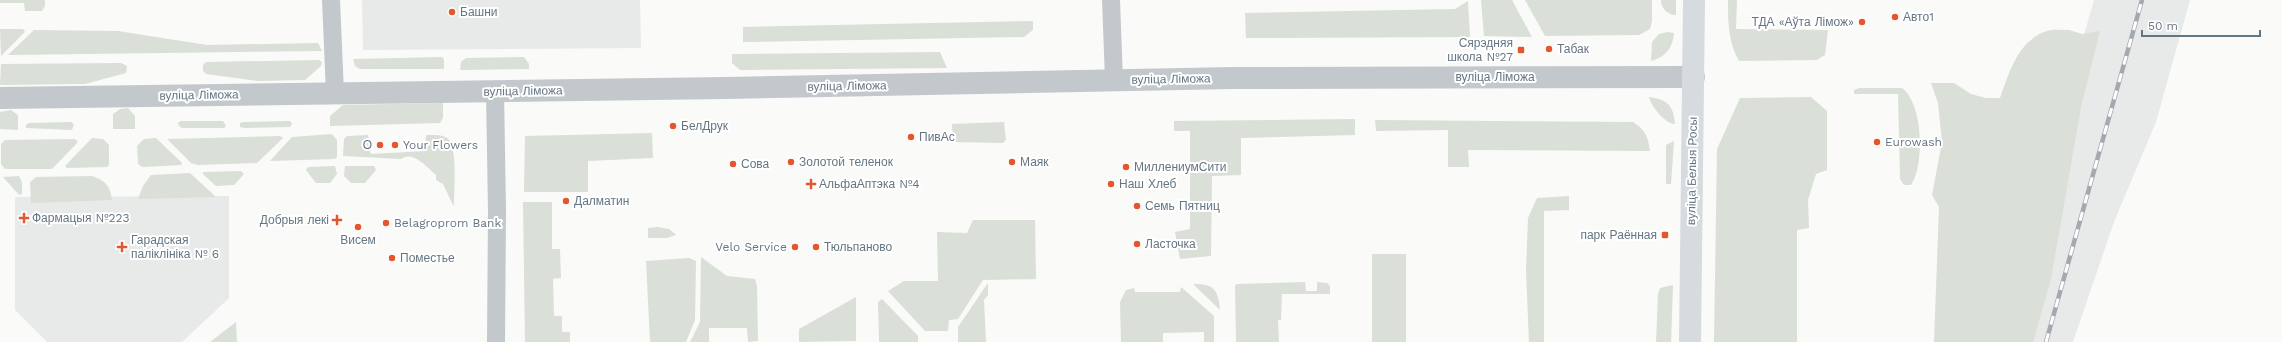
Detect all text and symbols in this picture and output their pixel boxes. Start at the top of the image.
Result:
place label: Башни [460,5,498,19]
marker: Башни [447,7,457,17]
place label: Авто1 [1903,10,1934,24]
marker: Авто1 [1890,12,1900,22]
scale bar [2142,12,2260,38]
place label: ТДА «Аўта Лімож» [1752,15,1854,29]
marker: ТДА «Аўта Лімож» [1857,17,1867,27]
text: 50 m [2148,19,2178,33]
place label: Сярэдняя школа №27 [1447,36,1513,64]
place label: Табак [1557,42,1590,56]
marker: Табак [1544,44,1554,54]
marker: Сярэдняя школа №27 [1516,45,1526,55]
street label: вуліца Ліможа [1455,70,1535,84]
street label: вуліца Ліможа [1131,71,1211,87]
street label: вуліца Ліможа [807,78,887,94]
street label: вуліца Ліможа [483,83,563,99]
street label: вуліца Ліможа [159,87,239,103]
street label: вуліца Белыя Росы [1684,117,1700,225]
place label: БелДрук [681,119,729,133]
marker: БелДрук [668,121,678,131]
place label: ПивАс [919,130,955,144]
marker: ПивАс [906,132,916,142]
place label: Eurowash [1885,135,1942,149]
marker: Eurowash [1872,137,1882,147]
place label: О [363,138,372,152]
place label: Your Flowers [403,138,478,152]
marker: О [375,140,385,150]
marker: Your Flowers [390,140,400,150]
place label: Золотой теленок [799,155,894,169]
place label: Маяк [1020,155,1049,169]
place label: Сова [741,157,770,171]
marker: Золотой теленок [786,157,796,167]
marker: Маяк [1007,157,1017,167]
marker: Сова [728,159,738,169]
place label: МиллениумСити [1134,160,1226,174]
marker: МиллениумСити [1121,162,1131,172]
place label: АльфаАптэка №4 [819,177,920,191]
place label: Наш Хлеб [1119,177,1177,191]
marker: АльфаАптэка №4 [806,179,816,189]
marker: Наш Хлеб [1106,179,1116,189]
place label: Далматин [574,194,629,208]
marker: Далматин [561,196,571,206]
place label: Семь Пятниц [1145,199,1220,213]
marker: Семь Пятниц [1132,201,1142,211]
place label: Фармацыя №223 [32,211,130,225]
marker: Фармацыя №223 [19,213,29,223]
place label: Добрыя лекі [260,213,329,227]
marker: Добрыя лекі [332,215,342,225]
place label: Belagroprom Bank [394,216,502,230]
marker: Belagroprom Bank [381,218,391,228]
marker: Висем [353,222,363,232]
place label: парк Раённая [1580,228,1657,242]
marker: парк Раённая [1660,230,1670,240]
place label: Гарадская паліклініка № 6 [131,233,219,261]
place label: Висем [340,233,376,247]
place label: Ласточка [1145,237,1196,251]
marker: Ласточка [1132,239,1142,249]
place label: Velo Service [715,240,787,254]
place label: Тюльпаново [824,240,893,254]
marker: Гарадская паліклініка № 6 [116,241,128,253]
marker: Velo Service [790,242,800,252]
marker: Тюльпаново [811,242,821,252]
place label: Поместье [400,251,455,265]
marker: Поместье [387,253,397,263]

